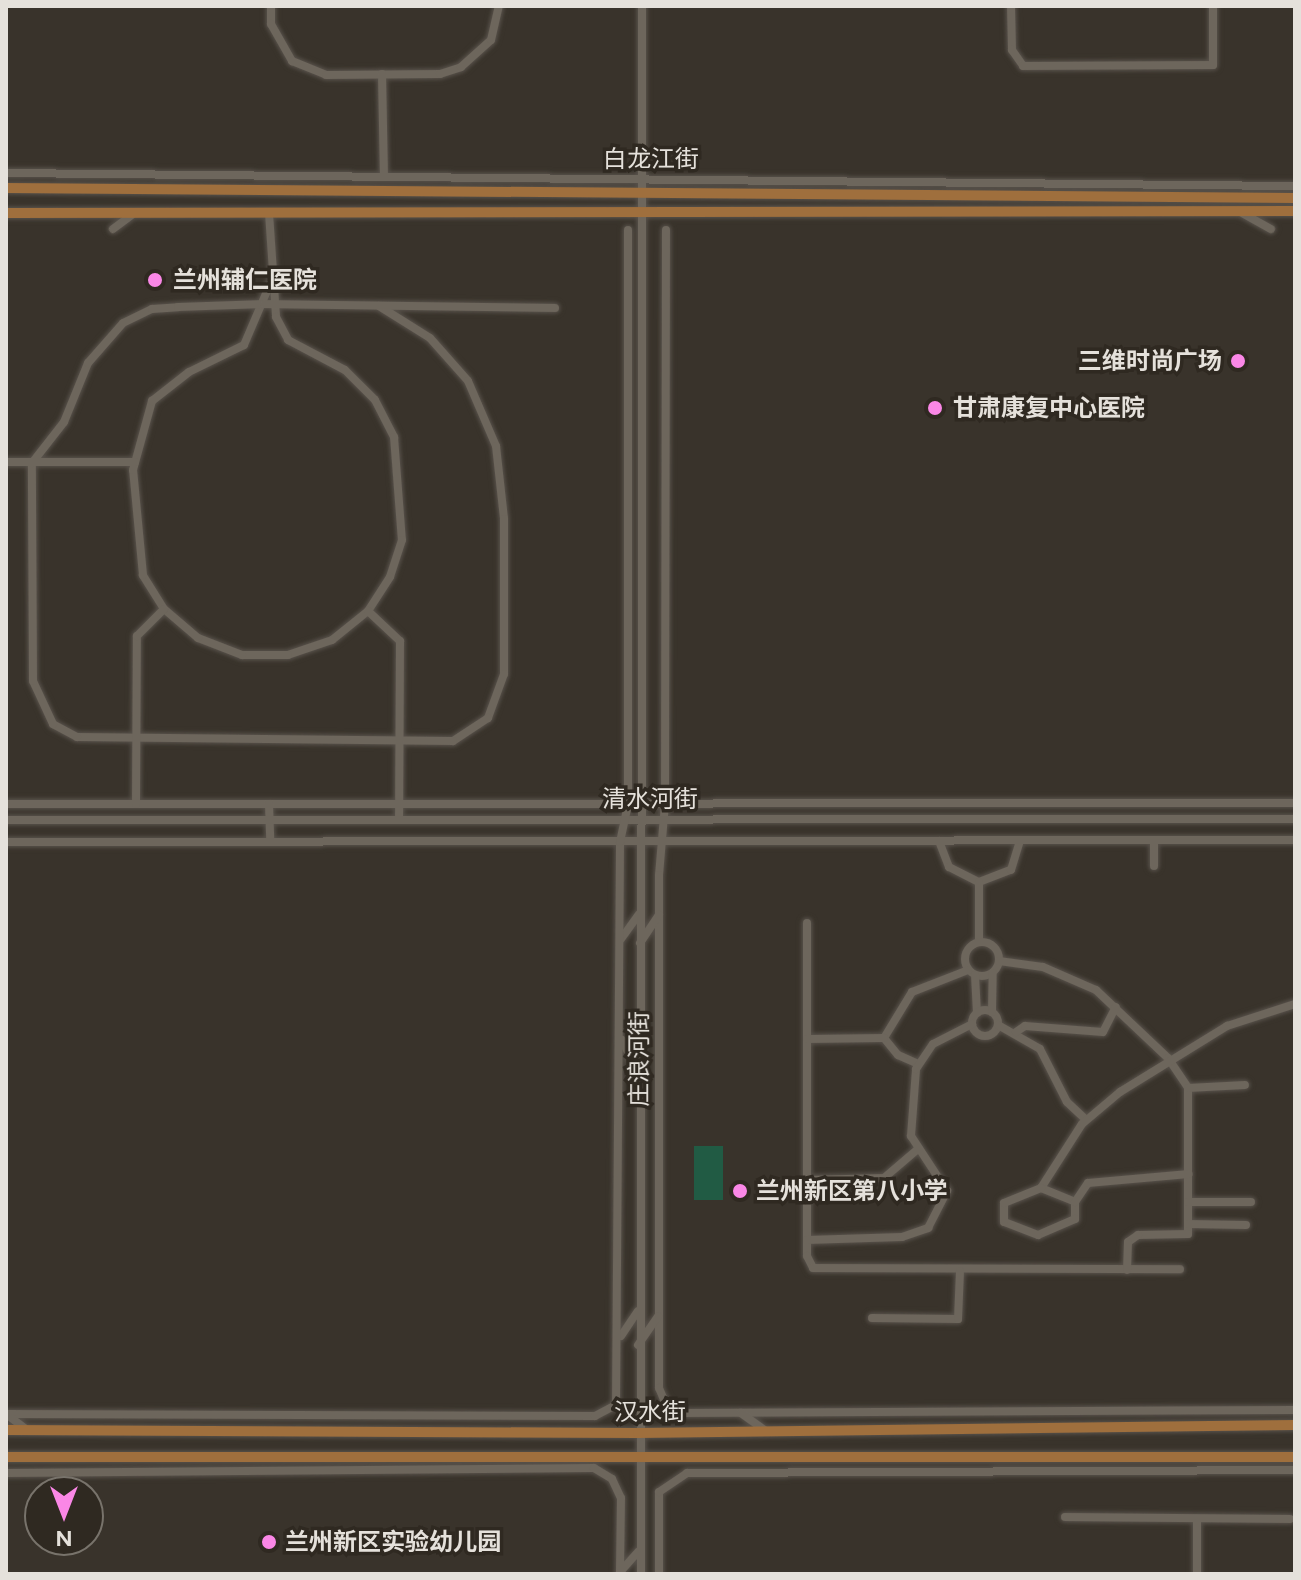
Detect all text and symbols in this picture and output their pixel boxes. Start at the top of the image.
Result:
street label: 白龙江街 [603,145,699,173]
place label: 兰州辅仁医院 [173,266,317,294]
marker: 兰州辅仁医院 [144,269,166,291]
place label: 三维时尚广场 [1078,347,1222,375]
marker: 三维时尚广场 [1229,352,1247,370]
place label: 甘肃康复中心医院 [953,394,1145,422]
marker: 甘肃康复中心医院 [924,397,946,419]
street label: 清水河街 [602,785,698,813]
street label: 庄浪河街 [625,1011,653,1107]
place label: 兰州新区第八小学 [756,1177,948,1205]
marker: 兰州新区第八小学 [731,1182,749,1200]
street label: 汉水街 [614,1398,686,1426]
north arrow [24,1476,104,1556]
text: N [56,1525,73,1552]
place label: 兰州新区实验幼儿园 [285,1528,501,1556]
marker: 兰州新区实验幼儿园 [260,1533,278,1551]

